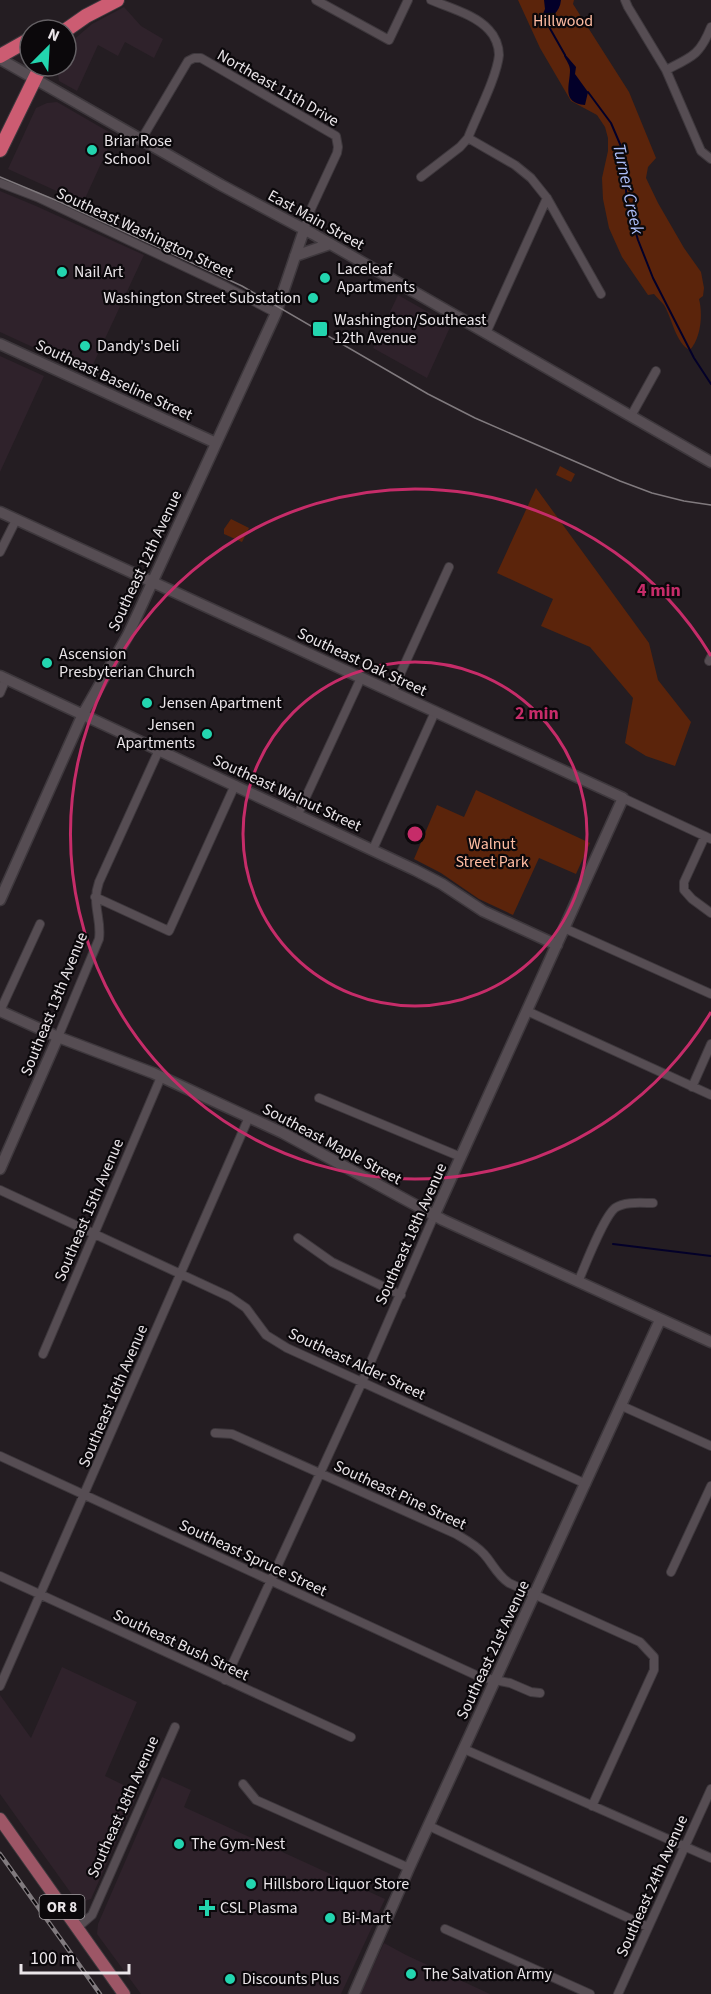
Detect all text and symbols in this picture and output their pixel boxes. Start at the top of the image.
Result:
park label: Hillwood [533,10,593,32]
north arrow [18,18,78,78]
text: N [44,23,63,47]
street label: Northeast 11th Drive [213,44,343,132]
place label: Briar Rose School [104,130,172,170]
water label: Turner Creek [606,141,650,237]
marker: Briar Rose School [85,143,99,157]
street label: Southeast Washington Street [53,182,238,284]
street label: East Main Street [264,184,369,256]
place label: Laceleaf Apartments [337,258,416,298]
place label: Nail Art [74,261,124,283]
marker: Nail Art [55,265,69,279]
marker: Laceleaf Apartments [318,271,332,285]
place label: Washington Street Substation [103,287,301,309]
marker: Washington Street Substation [306,291,320,305]
place label: Washington/Southeast 12th Avenue [334,309,487,349]
marker: Washington/Southeast 12th Avenue [311,320,329,338]
street label: Southeast Baseline Street [32,334,197,426]
place label: Dandy's Deli [97,335,179,357]
marker: Dandy's Deli [78,339,92,353]
street label: Southeast 12th Avenue [103,487,187,635]
text: 4 min [637,578,681,603]
street label: Southeast Oak Street [294,622,431,702]
place label: Ascension Presbyterian Church [59,643,195,683]
marker: Ascension Presbyterian Church [40,656,54,670]
place label: Jensen Apartment [159,692,282,714]
marker: Jensen Apartment [140,696,154,710]
text: 2 min [515,701,559,726]
place label: Jensen Apartments [117,714,195,754]
marker: Jensen Apartments [200,727,214,741]
street label: Southeast Walnut Street [209,749,365,837]
centre of rings [405,824,425,844]
park label: Walnut Street Park [455,833,529,873]
street label: Southeast 13th Avenue [15,929,93,1079]
street label: Southeast Maple Street [259,1098,406,1190]
street label: Southeast 15th Avenue [49,1135,129,1285]
street label: Southeast 18th Avenue [370,1159,452,1309]
street label: Southeast 16th Avenue [73,1321,153,1471]
street label: Southeast Alder Street [285,1322,430,1406]
street label: Southeast Pine Street [330,1455,470,1536]
street label: Southeast Spruce Street [176,1514,331,1602]
street label: Southeast 21st Avenue [451,1577,535,1723]
street label: Southeast Bush Street [109,1604,253,1686]
street label: Southeast 18th Avenue [82,1732,164,1882]
street label: Southeast 24th Avenue [611,1811,693,1961]
place label: The Gym-Nest [191,1833,286,1855]
marker: The Gym-Nest [172,1837,186,1851]
place label: Hillsboro Liquor Store [263,1873,409,1895]
marker: Hillsboro Liquor Store [244,1877,258,1891]
road number: OR 8 [40,1895,84,1919]
place label: CSL Plasma [220,1897,298,1919]
marker: CSL Plasma [198,1899,216,1917]
place label: Bi-Mart [342,1907,392,1929]
marker: Bi-Mart [323,1911,337,1925]
scale bar [21,1937,129,1975]
text: 100 m [30,1946,75,1971]
place label: The Salvation Army [423,1963,553,1985]
marker: The Salvation Army [404,1967,418,1981]
place label: Discounts Plus [242,1968,340,1990]
marker: Discounts Plus [223,1972,237,1986]

